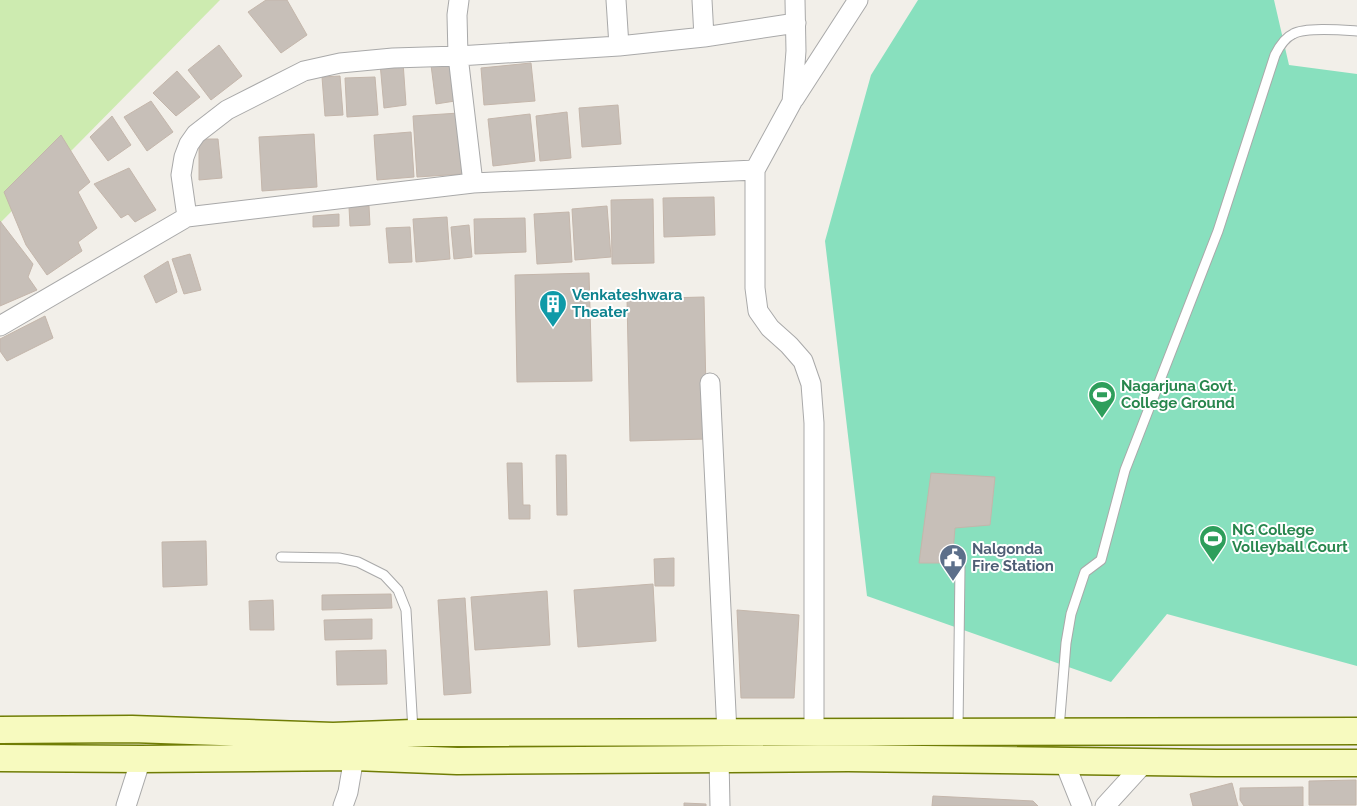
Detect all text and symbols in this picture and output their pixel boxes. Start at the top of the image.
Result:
place label: Venkateshwara Theater [572,286,683,321]
building icon: Venkateshwara Theater [538,289,568,328]
place label: Nagarjuna Govt. College Ground [1121,377,1236,412]
sports icon: Nagarjuna Govt. College Ground [1087,380,1117,419]
place label: NG College Volleyball Court [1232,521,1348,556]
sports icon: NG College Volleyball Court [1198,524,1228,563]
place label: Nalgonda Fire Station [972,540,1054,575]
public building icon: Nalgonda Fire Station [938,543,968,582]

